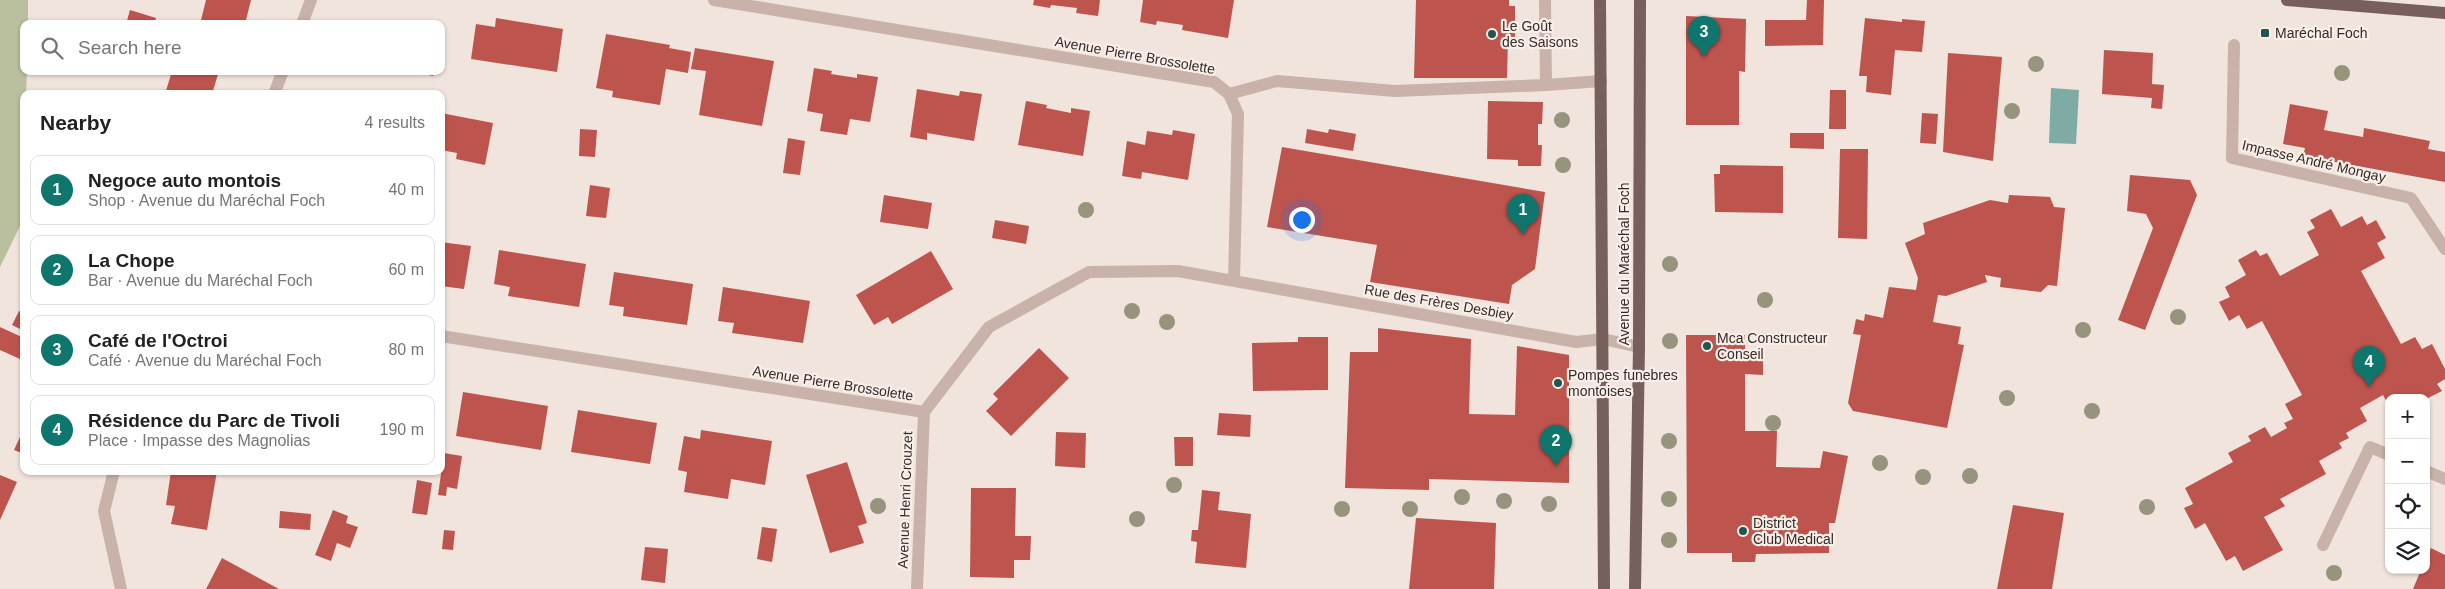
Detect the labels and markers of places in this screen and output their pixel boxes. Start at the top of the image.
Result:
pin: 3 [1688,16,1720,57]
place label: Le Goût des Saisons [1502,18,1578,50]
place label: Maréchal Foch [2275,25,2368,41]
marker: Maréchal Foch [2259,27,2271,39]
marker: Le Goût des Saisons [1486,28,1498,40]
pin: 1 [1507,194,1539,235]
place label: Mca Constructeur Conseil [1717,330,1828,362]
marker: Mca Constructeur Conseil [1701,340,1713,352]
pin: 4 [2353,346,2385,387]
place label: Pompes funebres montoises [1568,367,1678,399]
marker: Pompes funebres montoises [1552,377,1564,389]
pin: 2 [1540,425,1572,466]
place label: District Club Medical [1753,515,1834,547]
marker: District Club Medical [1737,525,1749,537]

